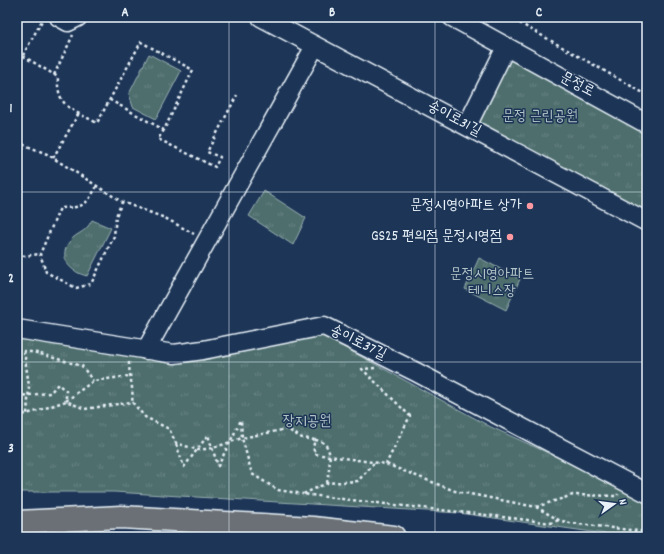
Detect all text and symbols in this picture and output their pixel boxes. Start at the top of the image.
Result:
text: A [121,4,129,23]
text: B [329,4,335,23]
text: C [536,4,543,23]
street label: 문정로 [556,67,598,103]
street label: 송이로31길 [423,96,485,142]
text: 1 [10,100,13,119]
park label: 문정 근린공원 [502,106,578,128]
place label: 문정시영아파트 상가 [410,195,522,217]
marker: 문정시영아파트 상가 [525,201,535,211]
place label: GS25 편의점 문정시영점 [371,226,502,248]
marker: GS25 편의점 문정시영점 [505,232,515,242]
park label: 문정시영아파트 테니스장 [450,264,534,303]
text: 2 [8,270,14,289]
street label: 송이로37길 [326,320,390,366]
park label: 장지공원 [283,411,331,433]
text: 3 [8,440,14,459]
north arrow [594,484,634,524]
text: N [613,497,630,507]

